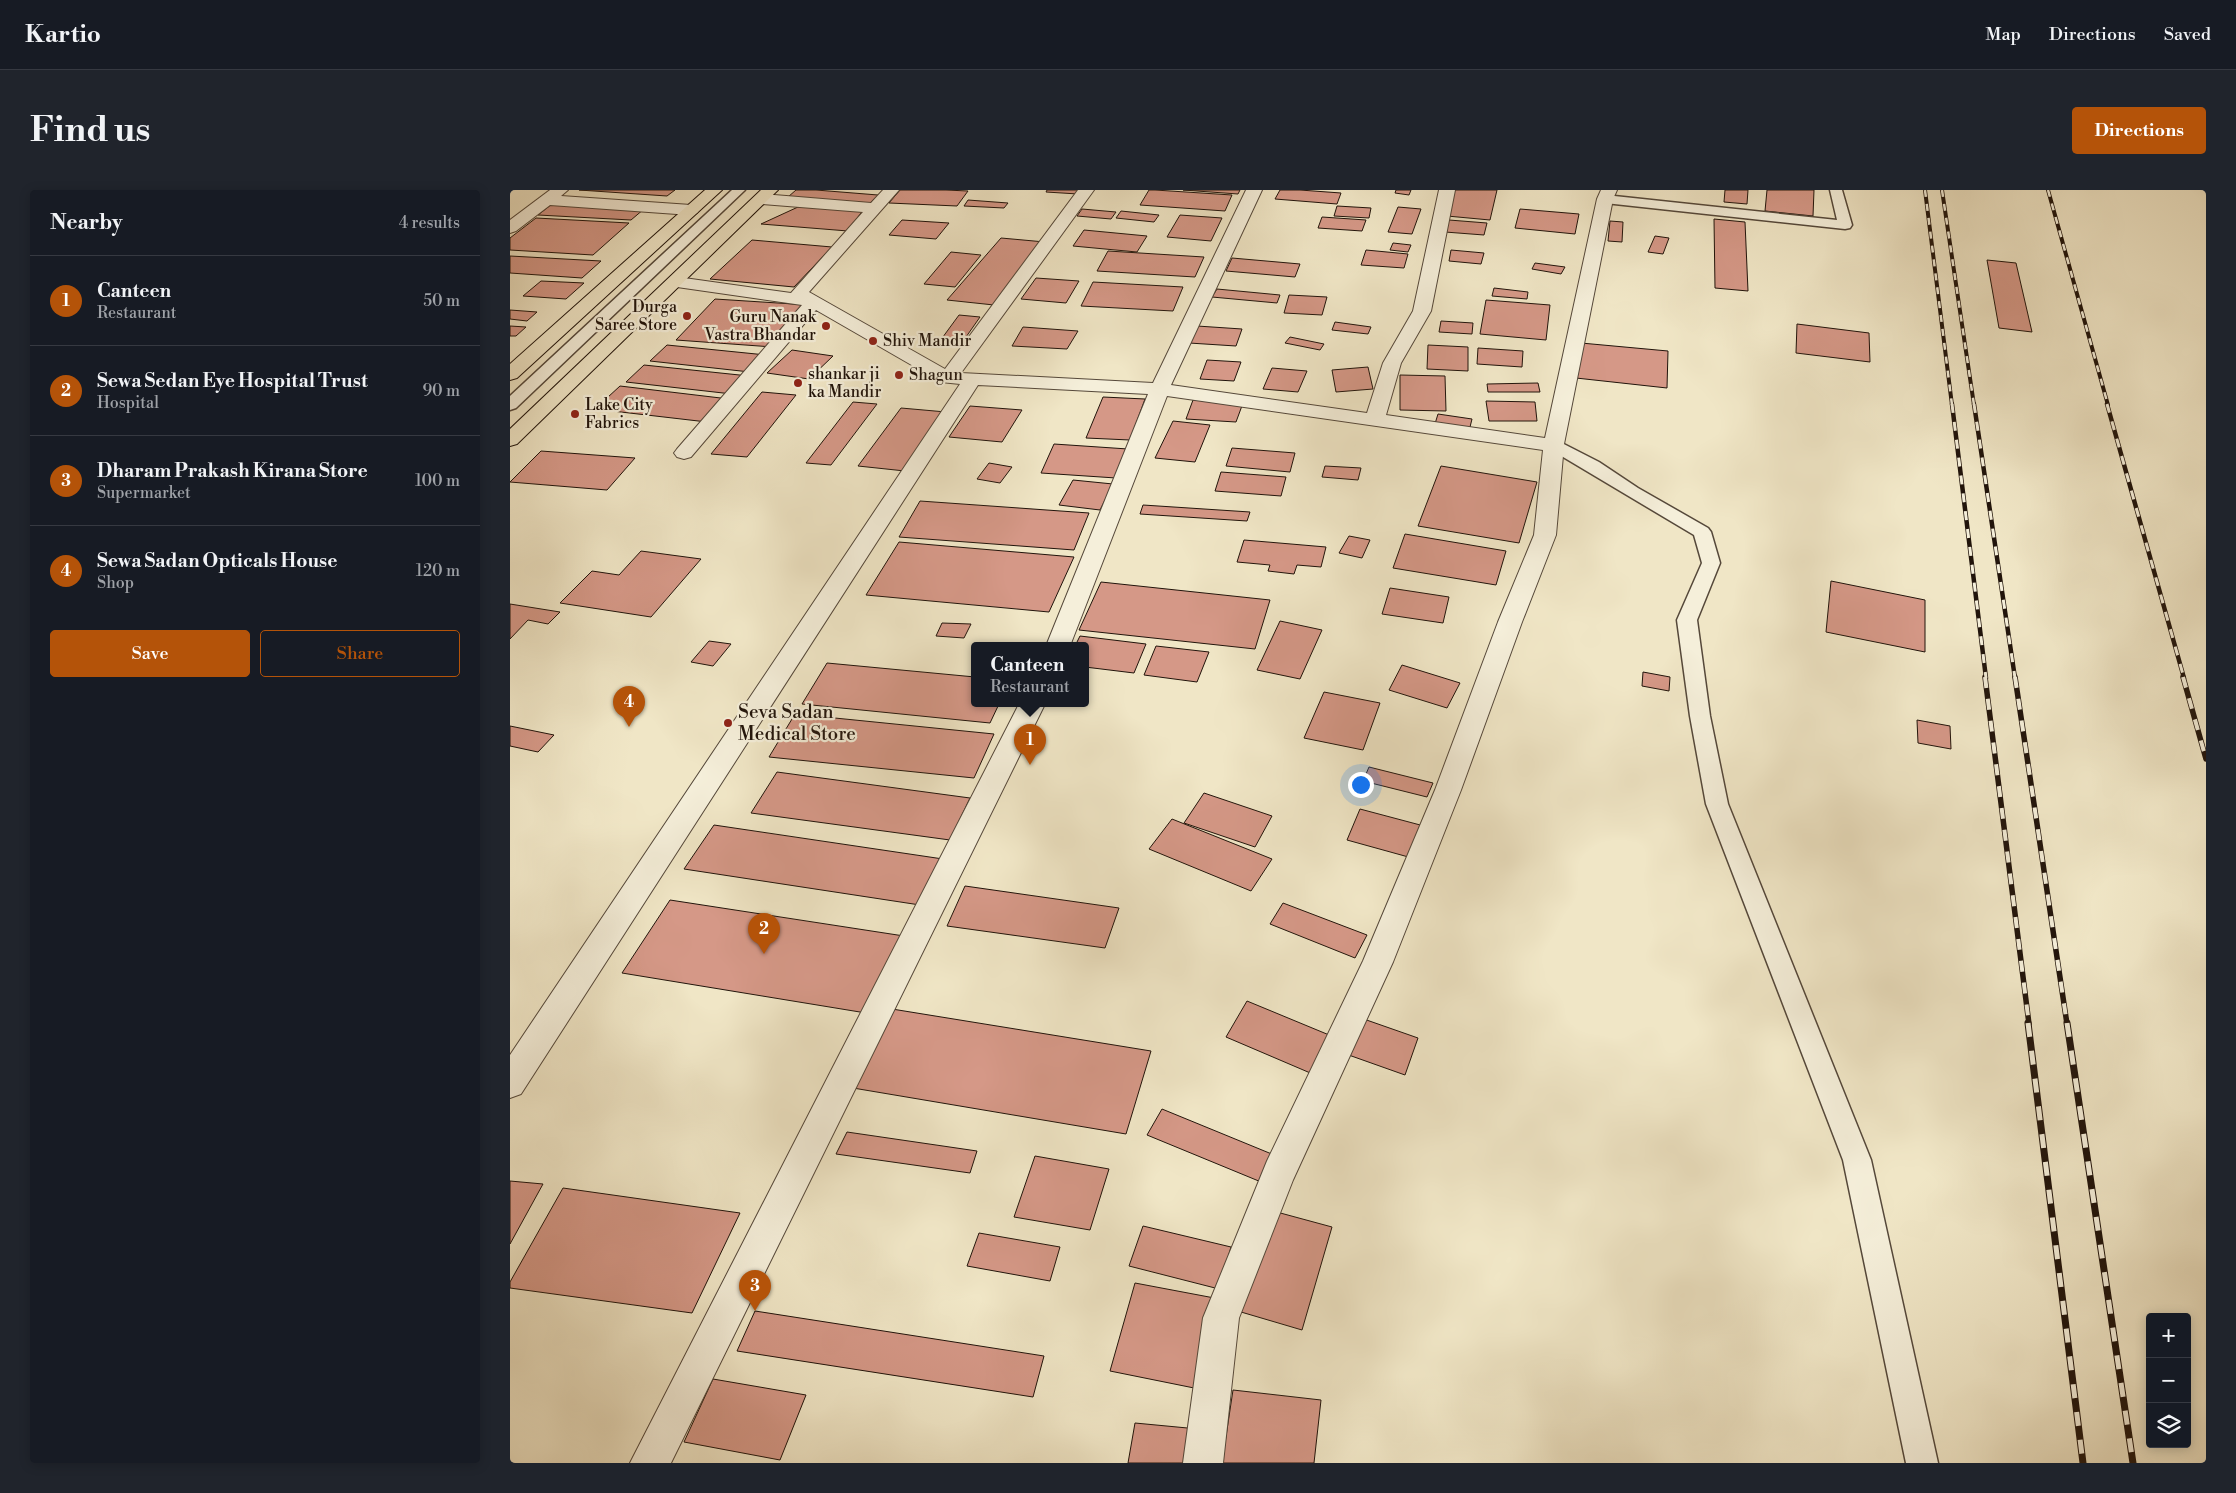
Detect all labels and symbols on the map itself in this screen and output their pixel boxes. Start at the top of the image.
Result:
place label: Durga Saree Store [595,297,678,335]
place label: Guru Nanak Vastra Bhandar [703,307,818,345]
marker: Durga Saree Store [681,310,693,322]
marker: Guru Nanak Vastra Bhandar [820,320,832,332]
place label: Shiv Mandir [883,331,971,351]
marker: Shiv Mandir [867,335,879,347]
place label: shankar ji ka Mandir [808,364,881,402]
place label: Shagun [909,365,963,385]
marker: Shagun [893,369,905,381]
marker: shankar ji ka Mandir [792,377,804,389]
place label: Lake City Fabrics [585,395,653,433]
marker: Lake City Fabrics [569,408,581,420]
pin: 4 [613,686,645,727]
place label: Seva Sadan Medical Store [738,700,856,746]
marker: Seva Sadan Medical Store [722,717,734,729]
pin: 1 [1014,724,1046,765]
your location [1348,772,1374,798]
pin: 2 [748,913,780,954]
pin: 3 [739,1270,771,1311]

